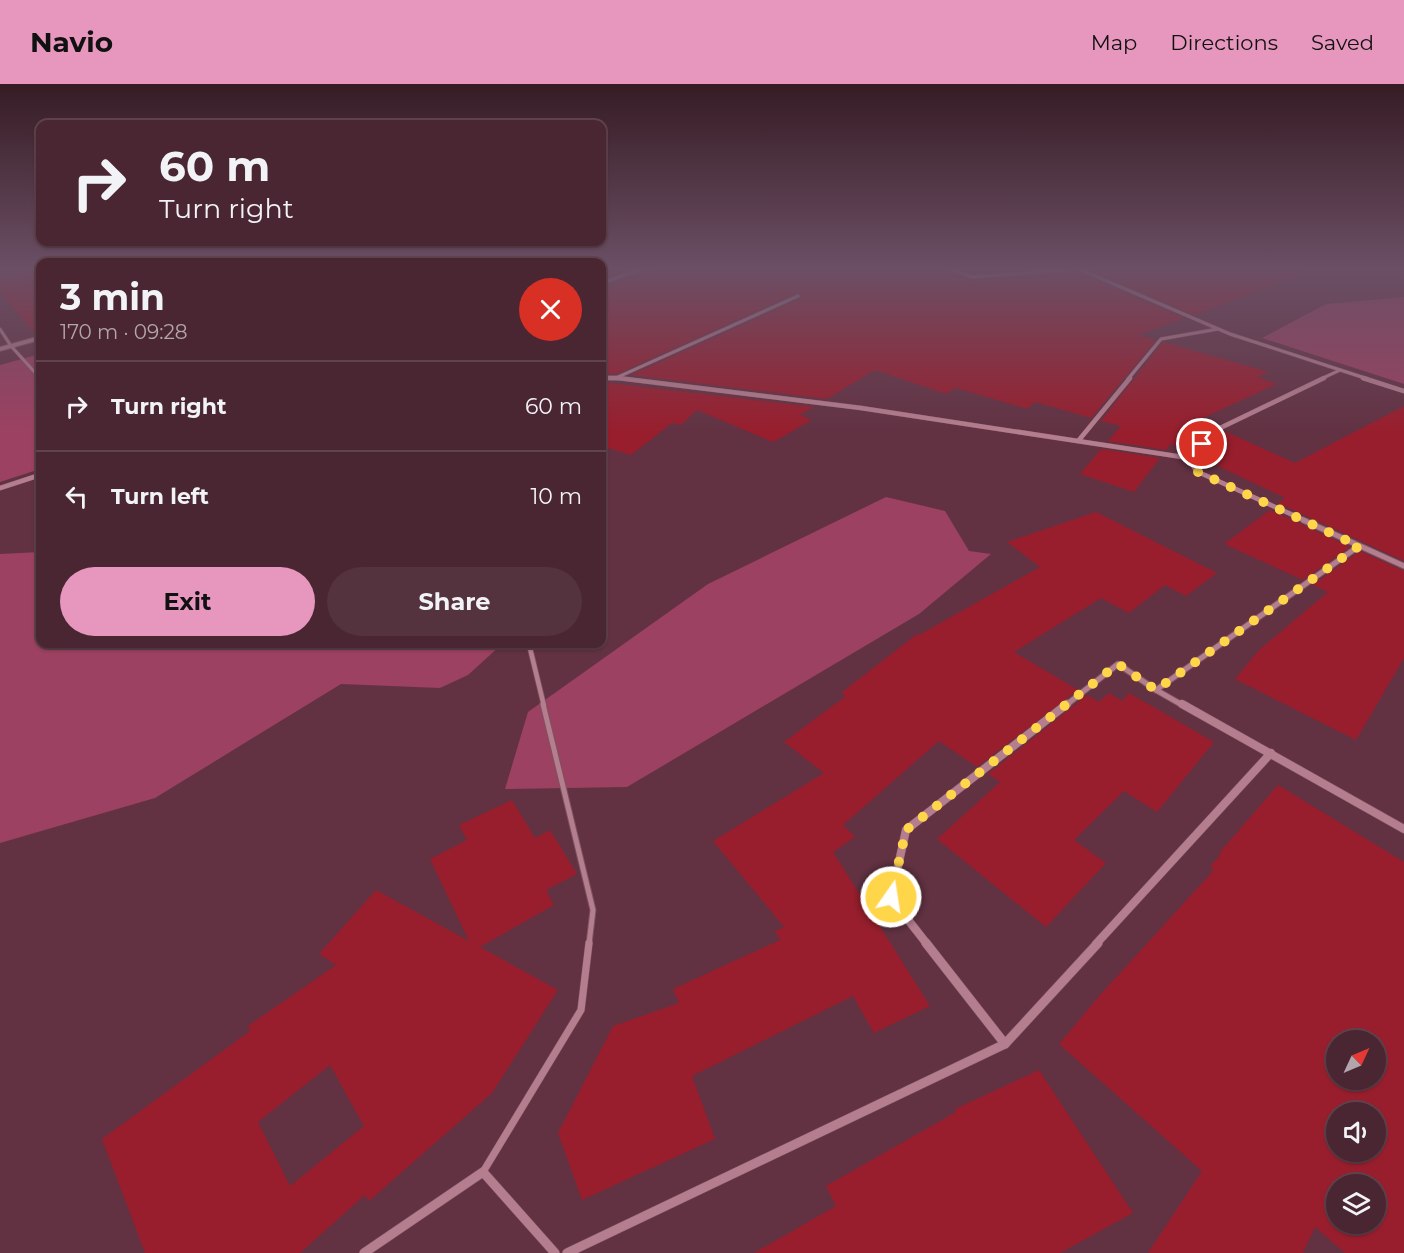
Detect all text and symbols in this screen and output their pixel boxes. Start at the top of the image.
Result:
text: Navio [30,25,113,59]
text: Map [1091,30,1137,55]
text: Directions [1170,30,1278,55]
text: Saved [1311,30,1374,55]
text: 60 m [159,140,270,192]
icon: right [60,144,138,222]
text: Turn right [159,192,294,225]
text: 3 min [60,275,165,319]
button: close [519,278,582,341]
text: 170 m · 09:28 [60,320,188,344]
icon: right [60,390,93,423]
text: Turn right [111,393,226,420]
text: 60 m [525,393,582,420]
pin [1176,418,1227,469]
icon: arrive [1185,427,1218,460]
icon: left [60,480,93,513]
text: Turn left [111,483,209,510]
text: 10 m [530,483,582,510]
button: Exit [60,567,315,636]
button: Share [327,567,582,636]
position arrow [859,865,923,929]
north arrow [1326,1030,1386,1090]
map controls [1326,1030,1386,1234]
button: sound [1326,1102,1386,1162]
button: layers [1326,1174,1386,1234]

